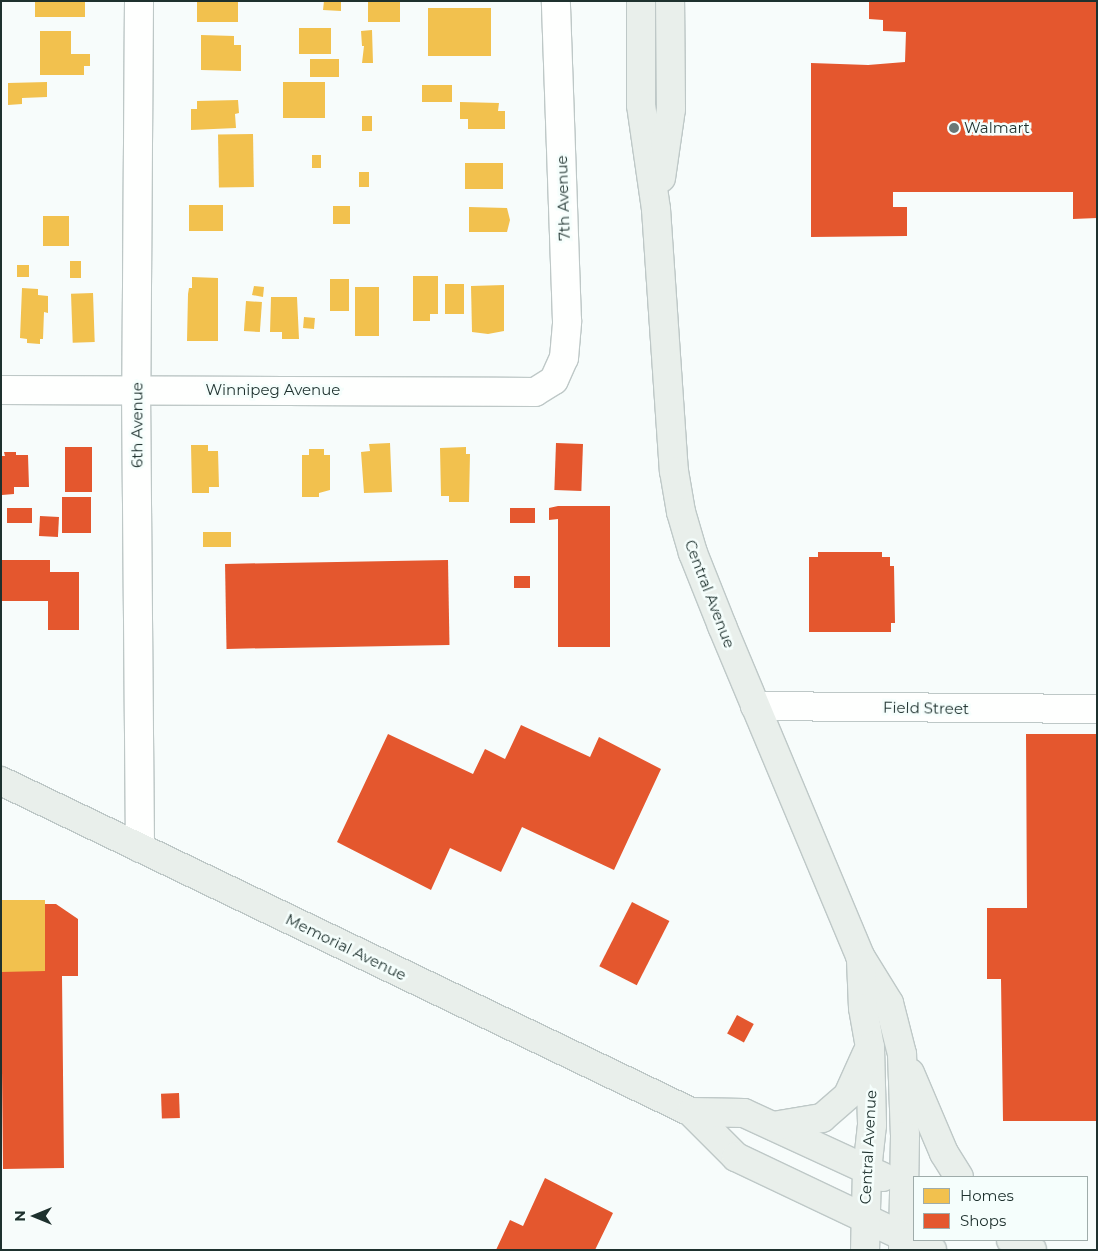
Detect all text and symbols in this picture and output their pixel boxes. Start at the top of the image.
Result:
place label: Walmart [964,119,1030,137]
marker: Walmart [948,122,960,134]
street label: 7th Avenue [553,155,573,241]
street label: Winnipeg Avenue [206,381,340,399]
street label: 6th Avenue [128,382,146,468]
street label: Central Avenue [681,537,739,651]
street label: Field Street [883,698,969,718]
street label: Memorial Avenue [283,910,409,984]
street label: Central Avenue [856,1089,880,1205]
legend [913,1176,1088,1241]
text: Homes [960,1186,1014,1205]
north arrow [10,1191,60,1241]
text: N [11,1210,29,1222]
text: Shops [960,1211,1006,1230]

